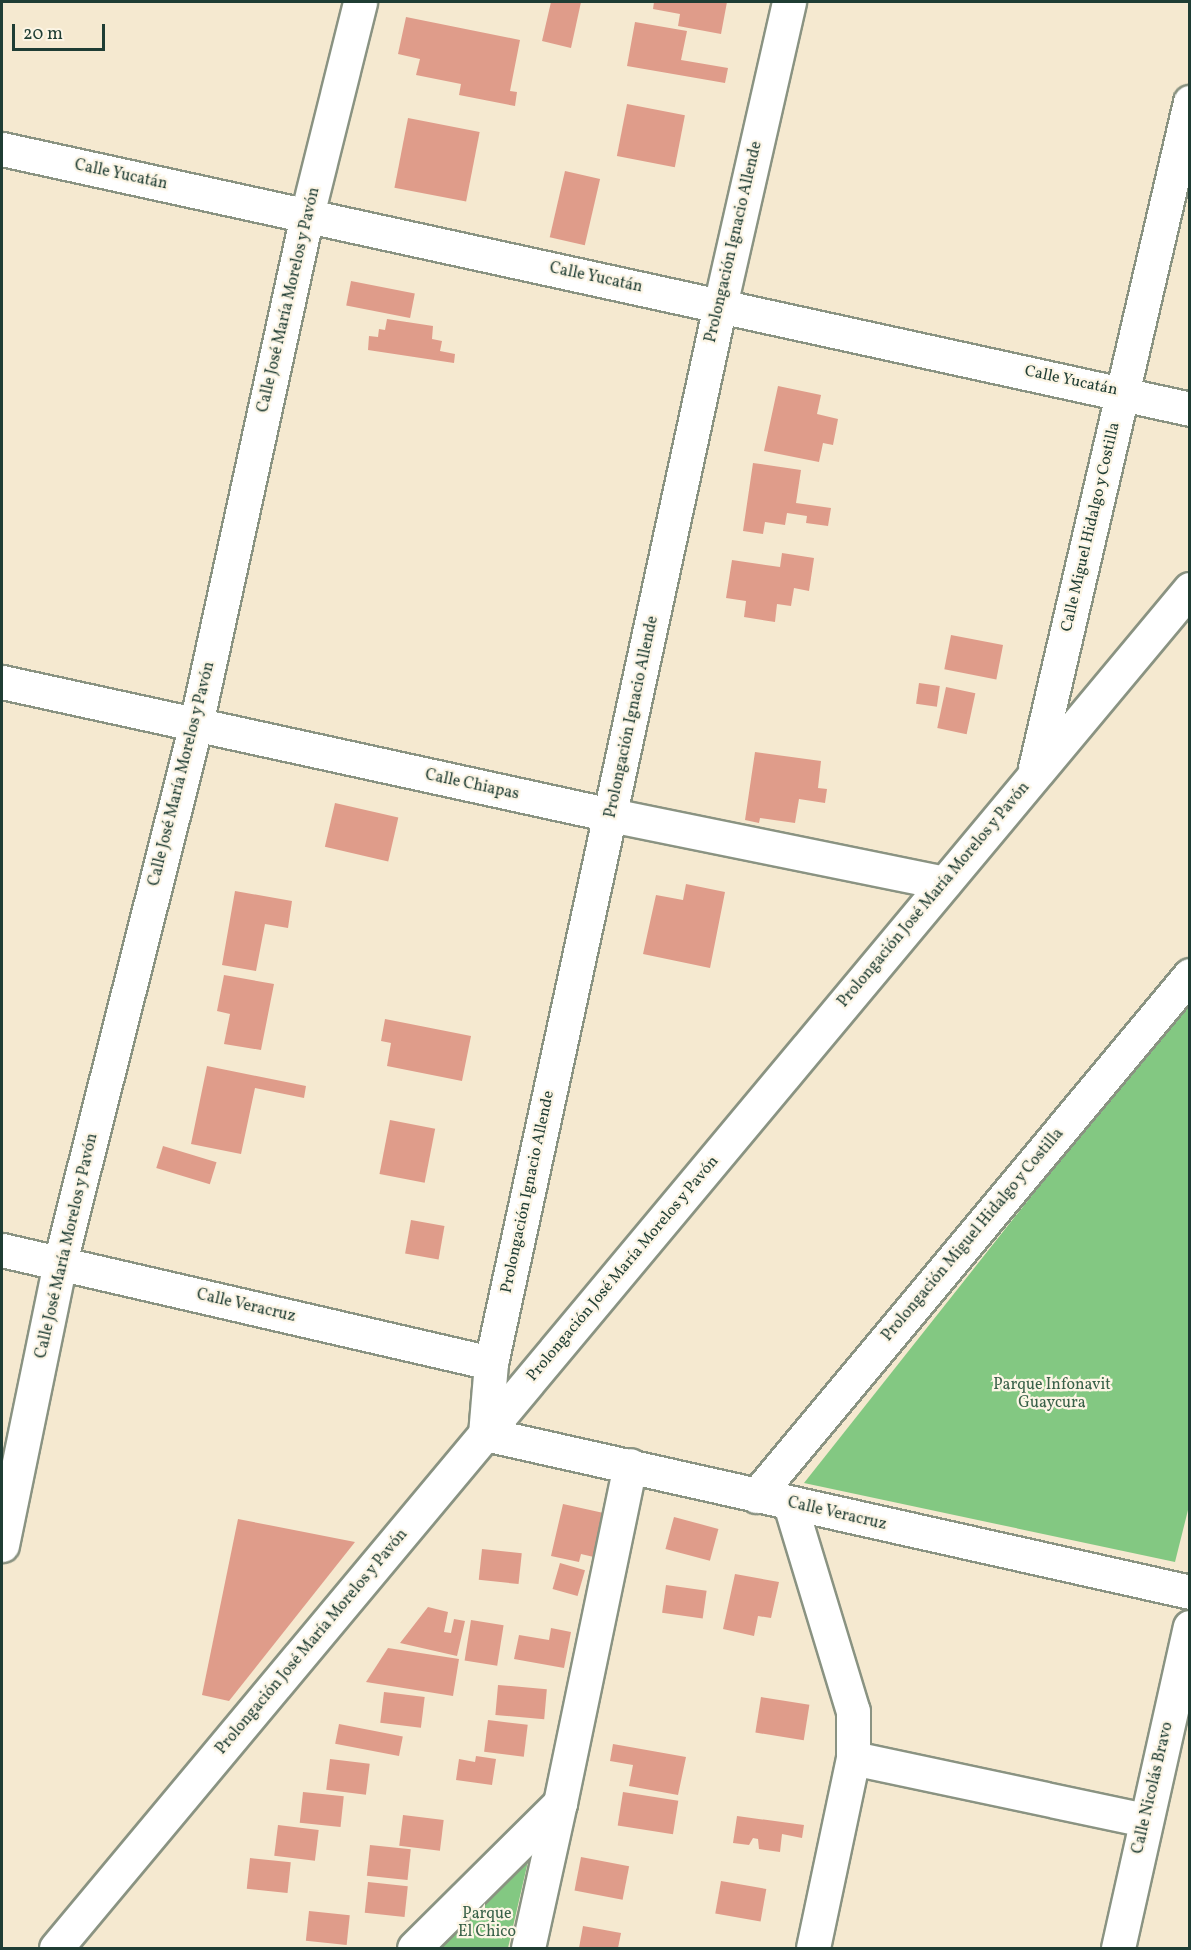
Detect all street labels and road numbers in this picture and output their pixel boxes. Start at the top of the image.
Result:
street label: Prolongación Ignacio Allende [701,139,767,345]
street label: Calle Yucatán [72,156,170,194]
street label: Calle José María Morelos y Pavón [254,185,324,415]
street label: Calle Yucatán [547,259,645,297]
street label: Calle Yucatán [1022,362,1120,400]
street label: Calle Miguel Hidalgo y Costilla [1057,420,1125,634]
street label: Prolongación Ignacio Allende [601,614,663,820]
street label: Calle José María Morelos y Pavón [145,659,219,889]
street label: Calle Chiapas [423,766,521,804]
street label: Prolongación José María Morelos y Pavón [834,778,1034,1012]
street label: Prolongación Ignacio Allende [497,1089,559,1295]
street label: Prolongación Miguel Hidalgo y Costilla [878,1124,1068,1346]
street label: Calle José María Morelos y Pavón [32,1131,102,1361]
street label: Prolongación José María Morelos y Pavón [523,1152,723,1386]
street label: Calle Veracruz [194,1285,298,1327]
street label: Calle Veracruz [785,1493,889,1535]
street label: Prolongación José María Morelos y Pavón [212,1525,412,1759]
street label: Calle Nicolás Bravo [1128,1720,1178,1856]

